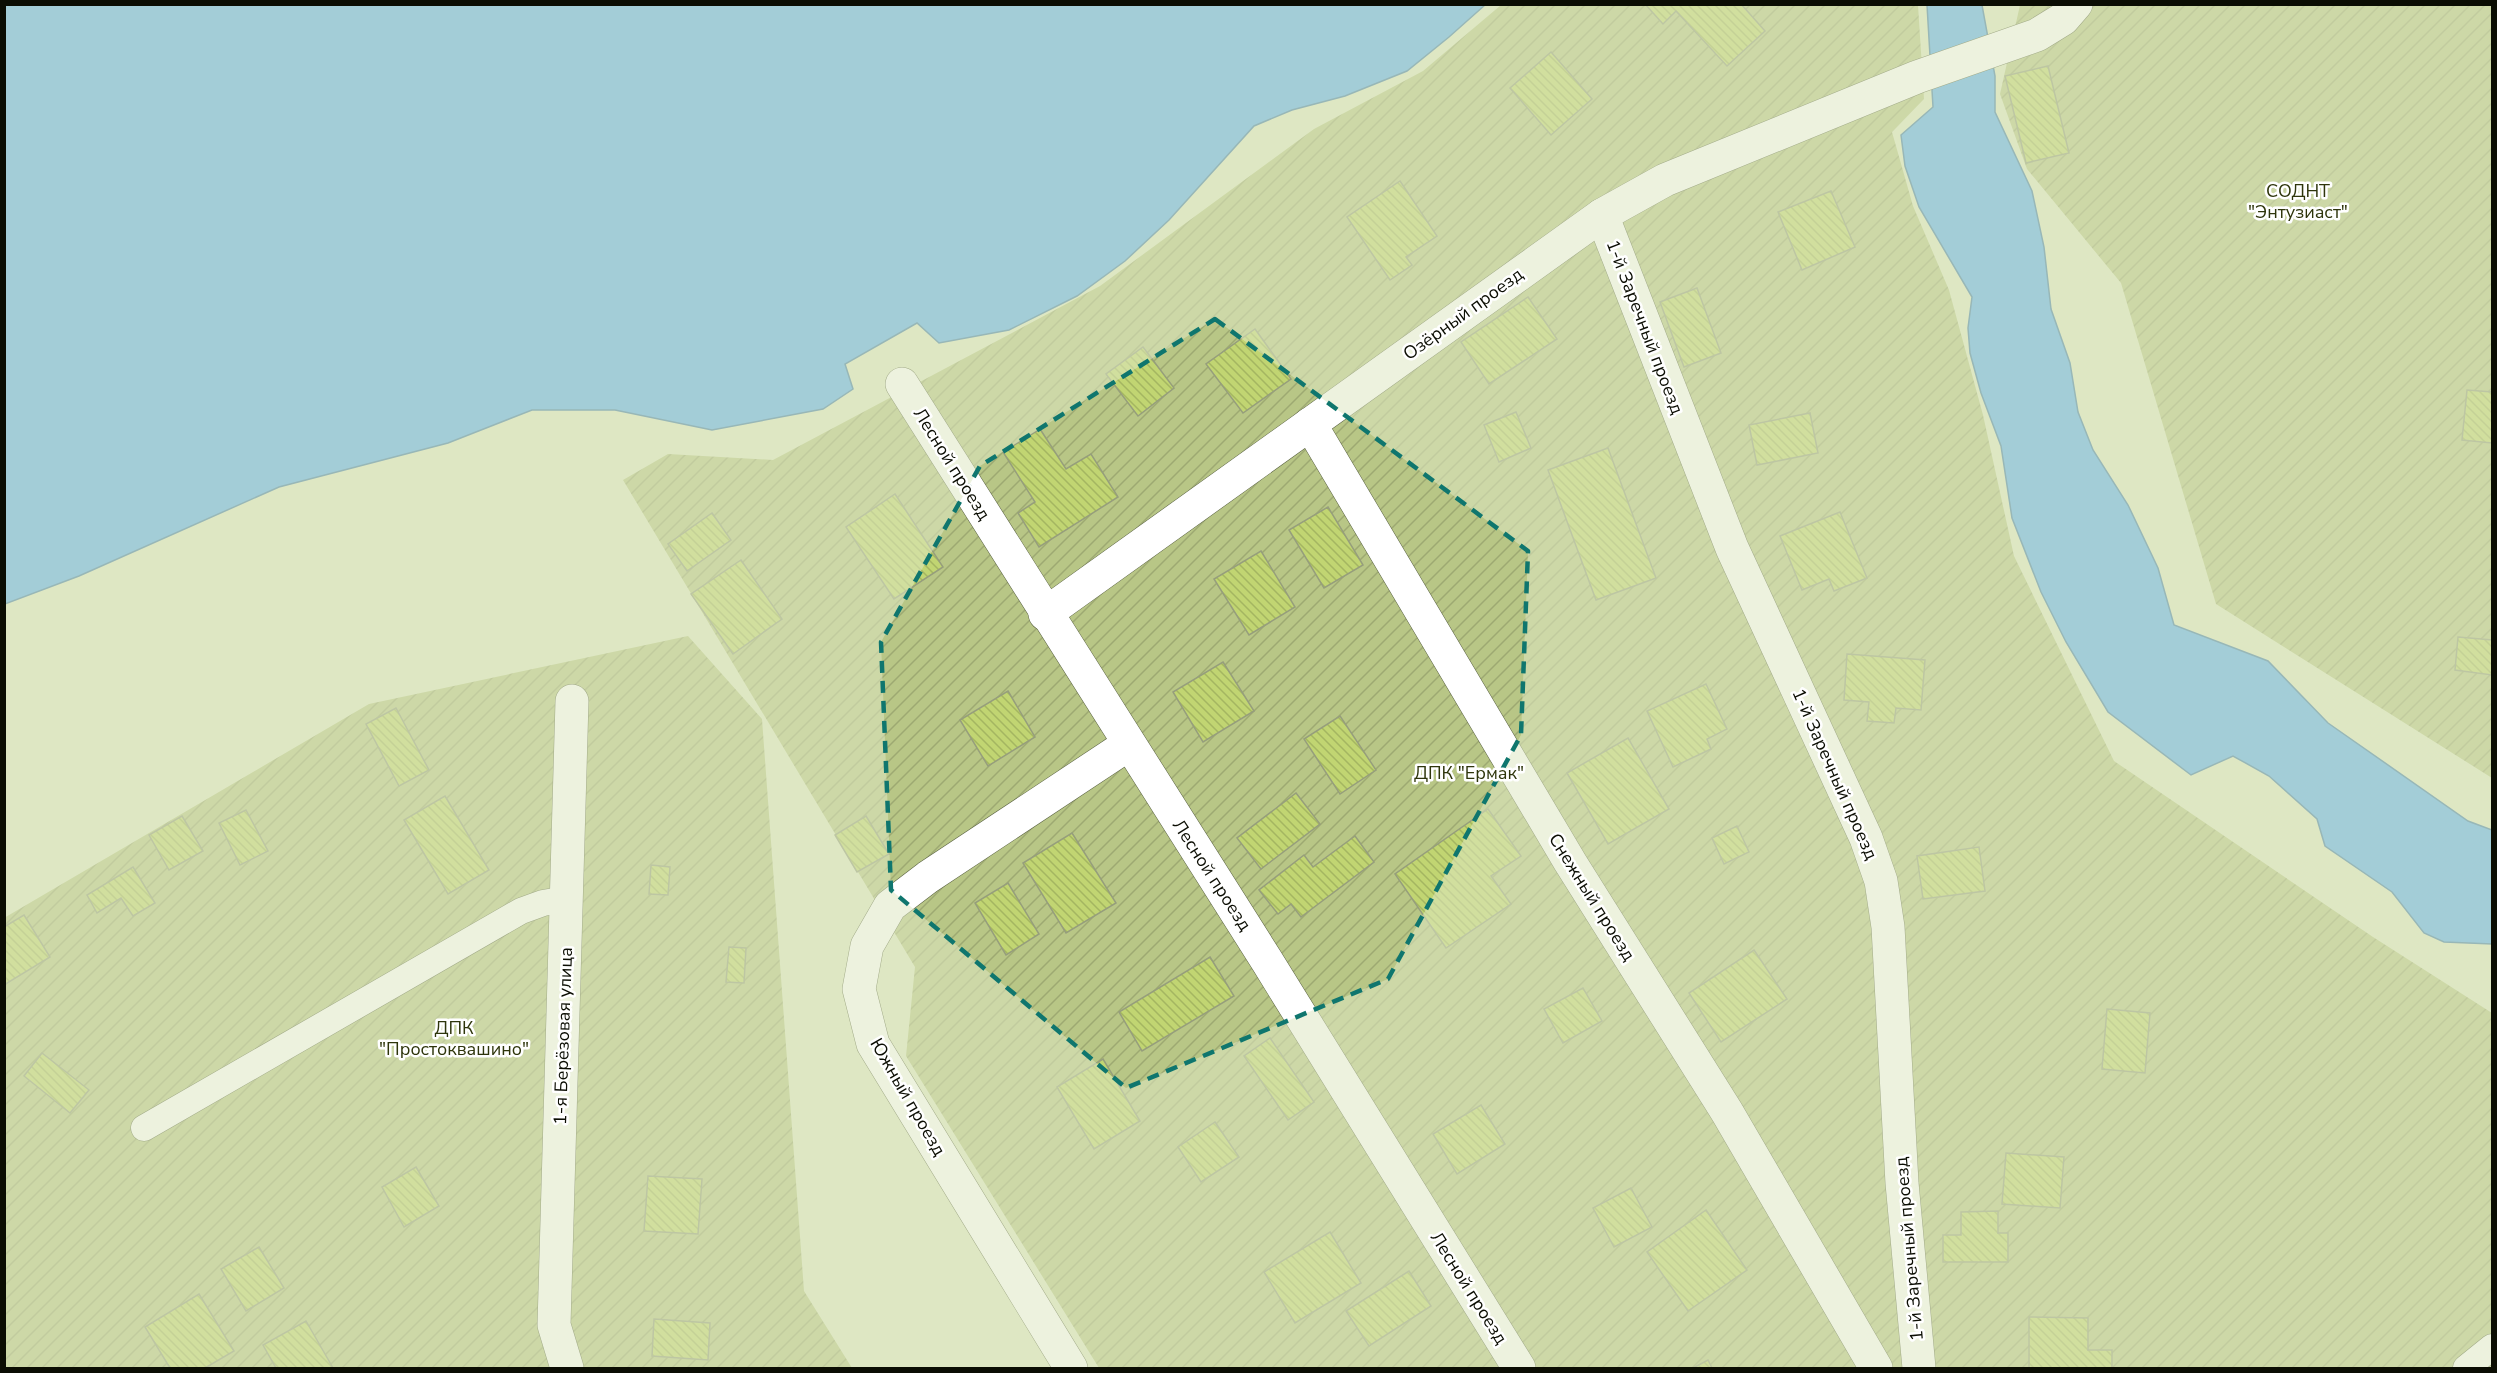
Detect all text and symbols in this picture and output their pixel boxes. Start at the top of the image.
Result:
park label: СОДНТ "Энтузиаст" [2248,179,2348,224]
street label: 1-й Заречный проезд [1601,236,1689,418]
street label: Озёрный проезд [1398,262,1528,366]
street label: Лесной проезд [908,403,996,525]
street label: 1-й Заречный проезд [1786,685,1884,864]
park label: ДПК "Ермак" [1414,761,1524,785]
street label: Лесной проезд [1167,815,1257,936]
street label: Снежный проезд [1543,829,1641,966]
street label: 1-я Берёзовая улица [548,947,578,1125]
park label: ДПК "Простоквашино" [379,1016,529,1061]
street label: Южный проезд [865,1034,952,1161]
street label: 1-й Заречный проезд [1889,1156,1929,1342]
street label: Лесной проезд [1425,1227,1513,1349]

